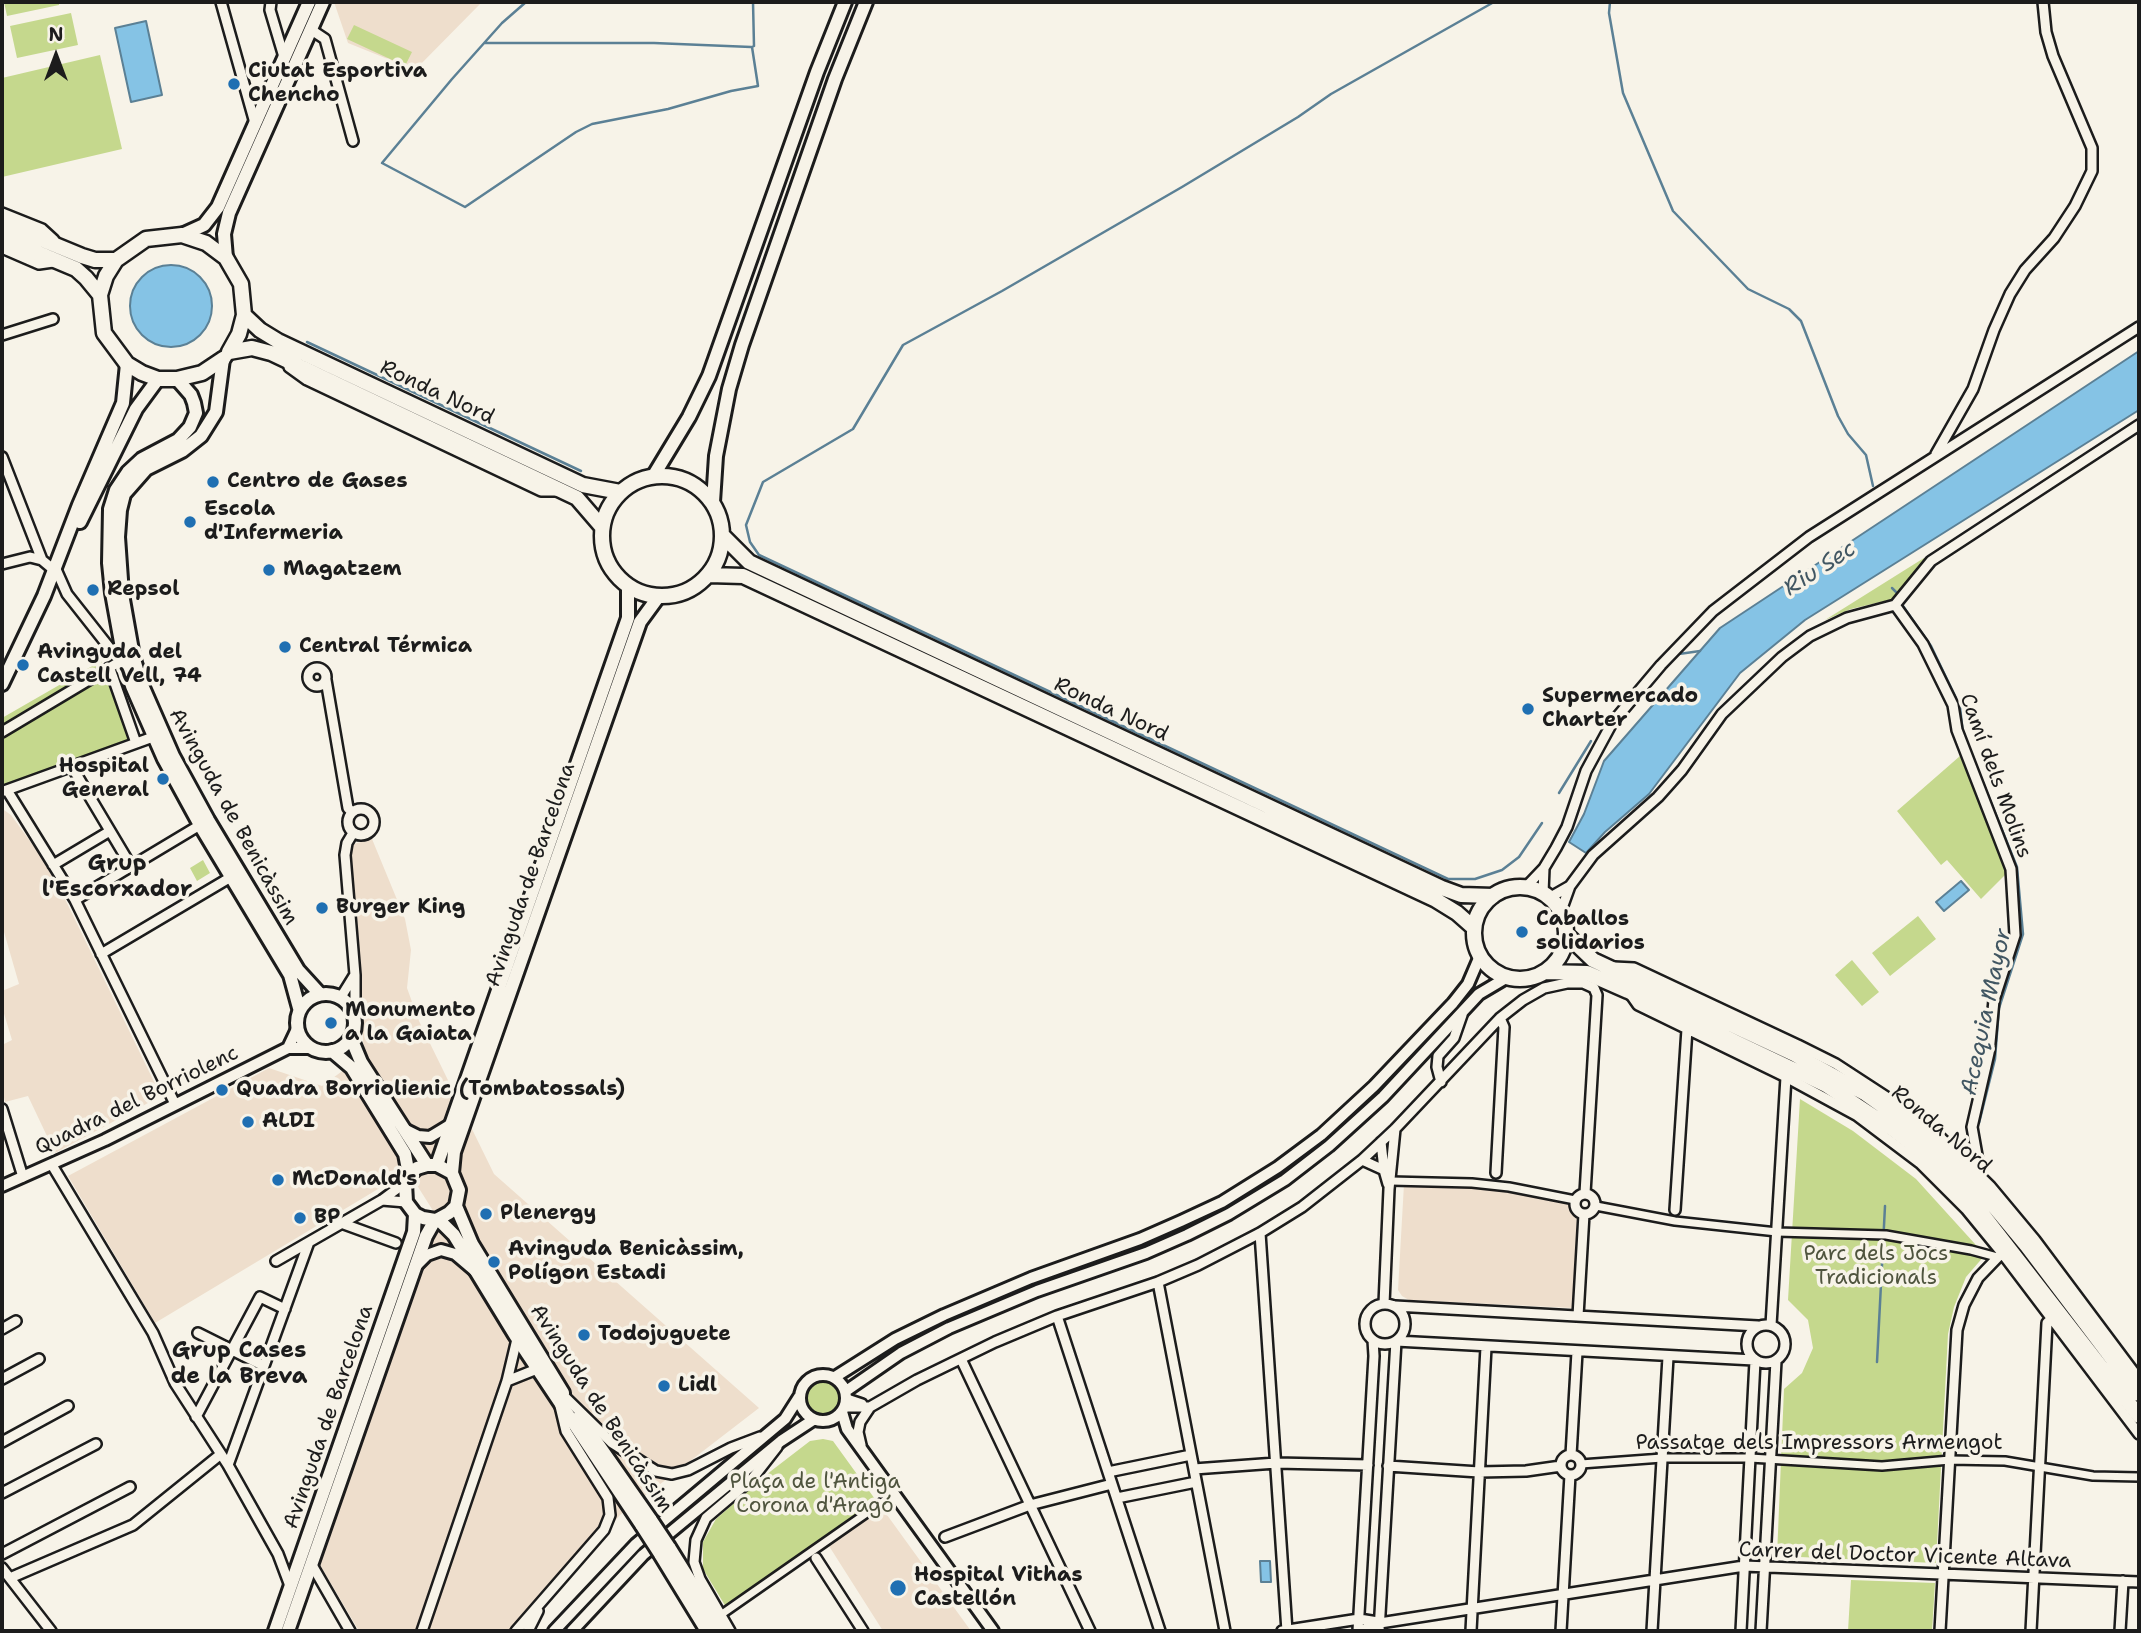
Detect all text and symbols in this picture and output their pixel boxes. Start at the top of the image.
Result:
north arrow [21,21,91,91]
text: N [48,22,64,47]
place label: Ciutat Esportiva Chencho [248,59,427,109]
marker: Ciutat Esportiva Chencho [226,76,242,92]
street label: Ronda Nord [376,355,498,431]
place label: Centro de Gases [227,469,408,495]
marker: Centro de Gases [205,474,221,490]
place label: Escola d'Infermeria [204,497,343,547]
marker: Escola d'Infermeria [182,514,198,530]
water label: Riu Sec [1779,535,1861,603]
place label: Magatzem [283,557,402,583]
marker: Magatzem [261,562,277,578]
place label: Repsol [107,577,179,603]
marker: Repsol [85,582,101,598]
place label: Central Térmica [299,634,472,660]
marker: Central Térmica [277,639,293,655]
place label: Avinguda del Castell Vell, 74 [37,640,202,690]
marker: Avinguda del Castell Vell, 74 [15,657,31,673]
street label: Ronda Nord [1050,672,1172,748]
place label: Supermercado Charter [1542,684,1698,734]
street label: Camí dels Molins [1954,690,2036,862]
marker: Supermercado Charter [1520,701,1536,717]
street label: Avinguda de Benicàssim [163,704,303,930]
place label: Hospital General [59,754,149,804]
street label: Avinguda de Barcelona [481,760,581,990]
marker: Hospital General [155,771,171,787]
district label: Grup l'Escorxador [42,850,192,904]
place label: Burger King [336,895,465,921]
marker: Burger King [314,900,330,916]
place label: Caballos solidarios [1536,907,1645,957]
marker: Caballos solidarios [1514,924,1530,940]
water label: Acequia Mayor [1956,926,2018,1098]
place label: Monumento a la Gaiata [345,998,476,1048]
marker: Monumento a la Gaiata [323,1015,339,1031]
street label: Quadra del Borriolenc [31,1041,243,1161]
place label: Quadra Borriolienic (Tombatossals) [236,1077,625,1103]
street label: Ronda Nord [1886,1081,1996,1179]
marker: Quadra Borriolienic (Tombatossals) [214,1082,230,1098]
place label: ALDI [262,1109,315,1135]
marker: ALDI [240,1114,256,1130]
place label: McDonald's [292,1167,417,1193]
marker: McDonald's [270,1172,286,1188]
place label: Plenergy [500,1201,596,1227]
place label: BP [314,1205,340,1231]
marker: Plenergy [478,1206,494,1222]
marker: BP [292,1210,308,1226]
place label: Avinguda Benicàssim, Polígon Estadi [508,1237,744,1287]
park label: Parc dels Jocs Tradicionals [1804,1242,1948,1292]
marker: Avinguda Benicàssim, Polígon Estadi [486,1254,502,1270]
street label: Avinguda de Benicàssim [524,1300,678,1518]
street label: Avinguda de Barcelona [279,1302,379,1532]
place label: Todojuguete [598,1322,731,1348]
marker: Todojuguete [576,1327,592,1343]
district label: Grup Cases de la Breva [171,1337,307,1391]
place label: Lidl [678,1373,717,1399]
marker: Lidl [656,1378,672,1394]
street label: Passatge dels Impressors Armengot [1635,1431,2003,1457]
park label: Plaça de l'Antiga Corona d'Aragó [730,1470,900,1520]
street label: Carrer del Doctor Vicente Altava [1738,1538,2072,1574]
place label: Hospital Vithas Castellón [914,1563,1082,1613]
marker: Hospital Vithas Castellón [888,1578,908,1598]

